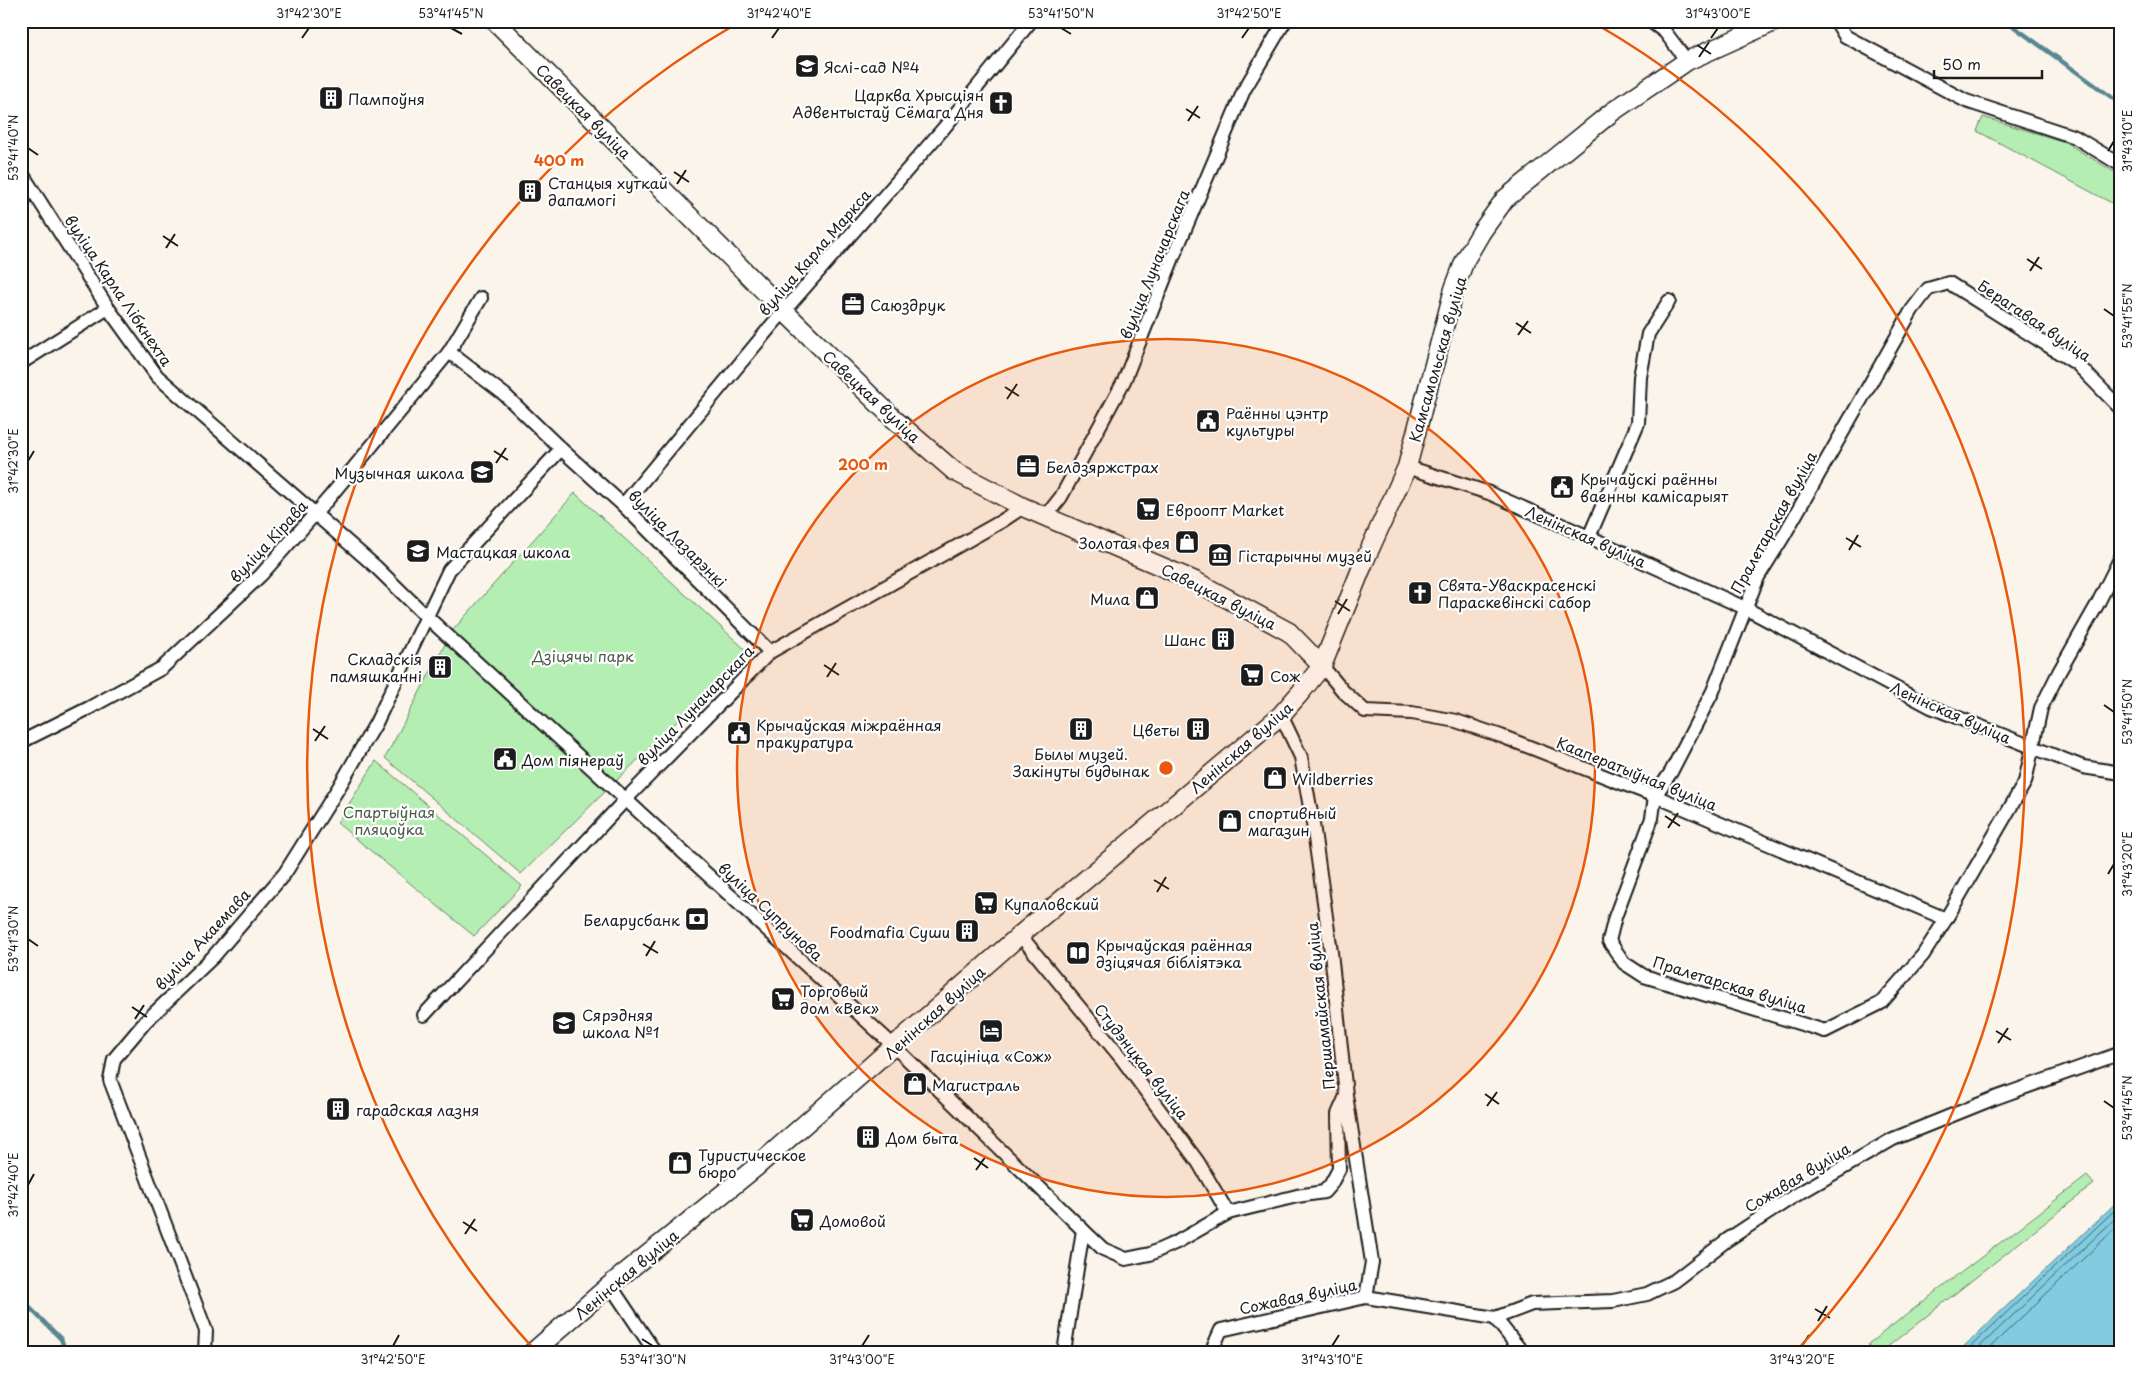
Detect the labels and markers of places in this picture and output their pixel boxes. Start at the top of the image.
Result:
school or university icon: Яслі-сад №4 [794,53,820,79]
place label: Яслі-сад №4 [824,55,920,78]
place label: Царква Хрысціян Адвентыстаў Сёмага Дня [792,83,984,123]
building icon: Пампоўня [318,85,344,111]
place label: Пампоўня [348,87,425,110]
church icon: Царква Хрысціян Адвентыстаў Сёмага Дня [988,90,1014,116]
place label: Станцыя хуткай дапамогі [548,171,668,211]
building icon: Станцыя хуткай дапамогі [517,178,543,204]
office icon: Саюздрук [840,291,866,317]
place label: Саюздрук [870,293,945,316]
place label: Раённы цэнтр культуры [1226,401,1329,441]
public building icon: Раённы цэнтр культуры [1195,408,1221,434]
office icon: Белдзяржстрах [1015,453,1041,479]
place label: Белдзяржстрах [1046,455,1158,478]
school or university icon: Музычная школа [469,459,495,485]
place label: Музычная школа [335,461,465,484]
place label: Крычаўскі раённы ваенны камісарыят [1580,467,1729,507]
public building icon: Крычаўскі раённы ваенны камісарыят [1549,474,1575,500]
supermarket icon: Евроопт Market [1135,496,1161,522]
place label: Евроопт Market [1166,498,1284,521]
shop icon: Золотая фея [1174,529,1200,555]
place label: Золотая фея [1079,531,1170,554]
school or university icon: Мастацкая школа [405,538,431,564]
place label: Мастацкая школа [436,540,571,563]
museum icon: Гістарычны музей [1207,542,1233,568]
place label: Гістарычны музей [1238,544,1372,567]
place label: Свята-Уваскрасенскі Параскевінскі сабор [1438,573,1596,613]
church icon: Свята-Уваскрасенскі Параскевінскі сабор [1407,580,1433,606]
shop icon: Мила [1134,585,1160,611]
place label: Мила [1090,587,1131,610]
building icon: Шанс [1210,626,1236,652]
place label: Шанс [1164,628,1206,651]
place label: Складскія памяшканні [330,647,422,687]
building icon: Складскія памяшканні [427,654,453,680]
supermarket icon: Сож [1239,662,1265,688]
place label: Сож [1270,664,1300,687]
place label: Крычаўская міжраённая пракуратура [756,713,942,753]
building icon: Былы музей. Закінуты будынак [1068,716,1094,742]
building icon: Цветы [1185,716,1211,742]
place label: Цветы [1132,718,1180,741]
public building icon: Крычаўская міжраённая пракуратура [726,720,752,746]
place label: Былы музей. Закінуты будынак [1013,742,1149,782]
public building icon: Дом піянераў [492,746,518,772]
place label: Дом піянераў [521,748,624,771]
centre of rings [1157,759,1175,777]
shop icon: Wildberries [1262,765,1288,791]
place label: Wildberries [1292,767,1374,790]
place label: спортивный магазин [1248,801,1336,841]
shop icon: спортивный магазин [1217,808,1243,834]
supermarket icon: Купаловский [973,890,999,916]
place label: Купаловский [1004,892,1099,915]
bank icon: Беларусбанк [684,906,710,932]
place label: Беларусбанк [583,908,680,931]
building icon: Foodmafia Суши [954,918,980,944]
place label: Foodmafia Суши [829,920,950,943]
place label: Крычаўская раённая дзіцячая бібліятэка [1096,933,1253,973]
library icon: Крычаўская раённая дзіцячая бібліятэка [1065,940,1091,966]
place label: Торговый дом «Век» [800,979,880,1019]
supermarket icon: Торговый дом «Век» [770,986,796,1012]
place label: Сярэдняя школа №1 [582,1003,660,1043]
school or university icon: Сярэдняя школа №1 [551,1010,577,1036]
hotel icon: Гасцініца «Сож» [978,1018,1004,1044]
place label: Гасцініца «Сож» [930,1044,1052,1067]
shop icon: Магистраль [902,1071,928,1097]
place label: Магистраль [932,1073,1020,1096]
building icon: гарадская лазня [325,1096,351,1122]
place label: гарадская лазня [356,1098,479,1121]
building icon: Дом быта [855,1124,881,1150]
place label: Дом быта [885,1126,959,1149]
place label: Туристическое бюро [698,1143,806,1183]
shop icon: Туристическое бюро [667,1150,693,1176]
supermarket icon: Домовой [789,1207,815,1233]
place label: Домовой [819,1209,886,1232]

